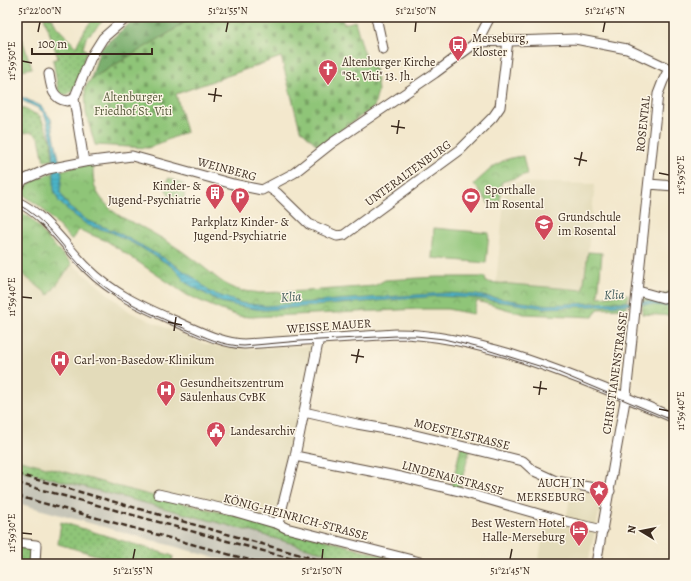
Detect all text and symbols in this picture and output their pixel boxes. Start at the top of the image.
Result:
text: 51°22'00"N [19,4,61,17]
text: 51°21'55"N [208,4,248,17]
text: 51°21'50"N [396,4,436,17]
text: 51°21'45"N [585,4,625,17]
scale bar [32,30,152,56]
place label: Merseburg, Kloster [472,30,529,60]
bus stop icon: Merseburg, Kloster [447,34,469,62]
text: 100 m [38,36,67,52]
text: 11°59'50"E [5,41,18,81]
place label: Altenburger Kirche "St. Viti" 13. Jh. [341,54,435,84]
church icon: Altenburger Kirche "St. Viti" 13. Jh. [317,58,339,86]
park label: Altenburger Friedhof St. Viti [94,89,172,119]
street label: ROSENTAL [632,94,654,153]
street label: UNTERALTENBURG [362,136,454,210]
street label: WEINBERG [195,153,258,185]
text: 11°59'50"E [674,155,687,195]
place label: Kinder- & Jugend-Psychiatrie [108,178,202,208]
building icon: Kinder- & Jugend-Psychiatrie [204,182,226,210]
place label: Sporthalle Im Rosental [485,182,544,212]
parking icon: Parkplatz Kinder- & Jugend-Psychiatrie [229,186,251,214]
sports icon: Sporthalle Im Rosental [460,186,482,214]
place label: Grundschule im Rosental [558,209,621,239]
school or university icon: Grundschule im Rosental [533,213,555,241]
place label: Parkplatz Kinder- & Jugend-Psychiatrie [191,214,290,244]
text: 11°59'40"E [5,277,18,317]
water label: Klia [603,286,625,303]
water label: Klia [280,287,302,306]
street label: CHRISTIANENSTRASSE [598,311,632,435]
street label: WEISSE MAUER [285,315,372,337]
hospital icon: Carl-von-Basedow-Klinikum [49,349,71,377]
place label: Carl-von-Basedow-Klinikum [74,352,215,368]
place label: Gesundheitszentrum Säulenhaus CvBK [180,375,284,405]
hospital icon: Gesundheitszentrum Säulenhaus CvBK [155,379,177,407]
text: 11°59'40"E [674,391,687,431]
street label: MOESTELSTRASSE [412,414,512,454]
public building icon: Landesarchiv [205,420,227,448]
place label: Landesarchiv [230,423,296,439]
street label: LINDENAUSTRASSE [400,457,506,499]
place label: AUCH IN MERSEBURG [516,475,585,505]
place icon: AUCH IN MERSEBURG [588,479,610,507]
street label: KÖNIG-HEINRICH-STRASSE [222,490,370,544]
north arrow [621,511,661,551]
text: 11°59'30"E [5,513,18,552]
place label: Best Western Hotel Halle-Merseburg [471,515,565,545]
hotel icon: Best Western Hotel Halle-Merseburg [568,519,590,547]
text: N [624,524,640,535]
text: 51°21'55"N [113,564,153,577]
text: 51°21'50"N [302,564,342,577]
text: 51°21'45"N [490,564,530,577]

